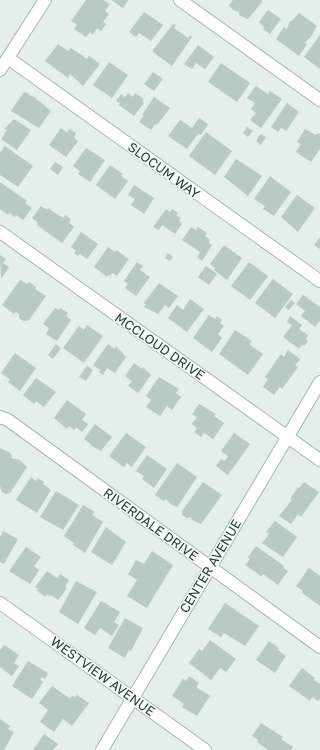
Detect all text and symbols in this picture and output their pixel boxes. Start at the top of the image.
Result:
street label: SLOCUM WAY [125,139,204,202]
street label: MCCLOUD DRIVE [112,309,208,383]
street label: RIVERDALE DRIVE [100,484,202,564]
street label: CENTER AVENUE [176,516,244,616]
street label: WESTVIEW AVENUE [48,633,158,719]

